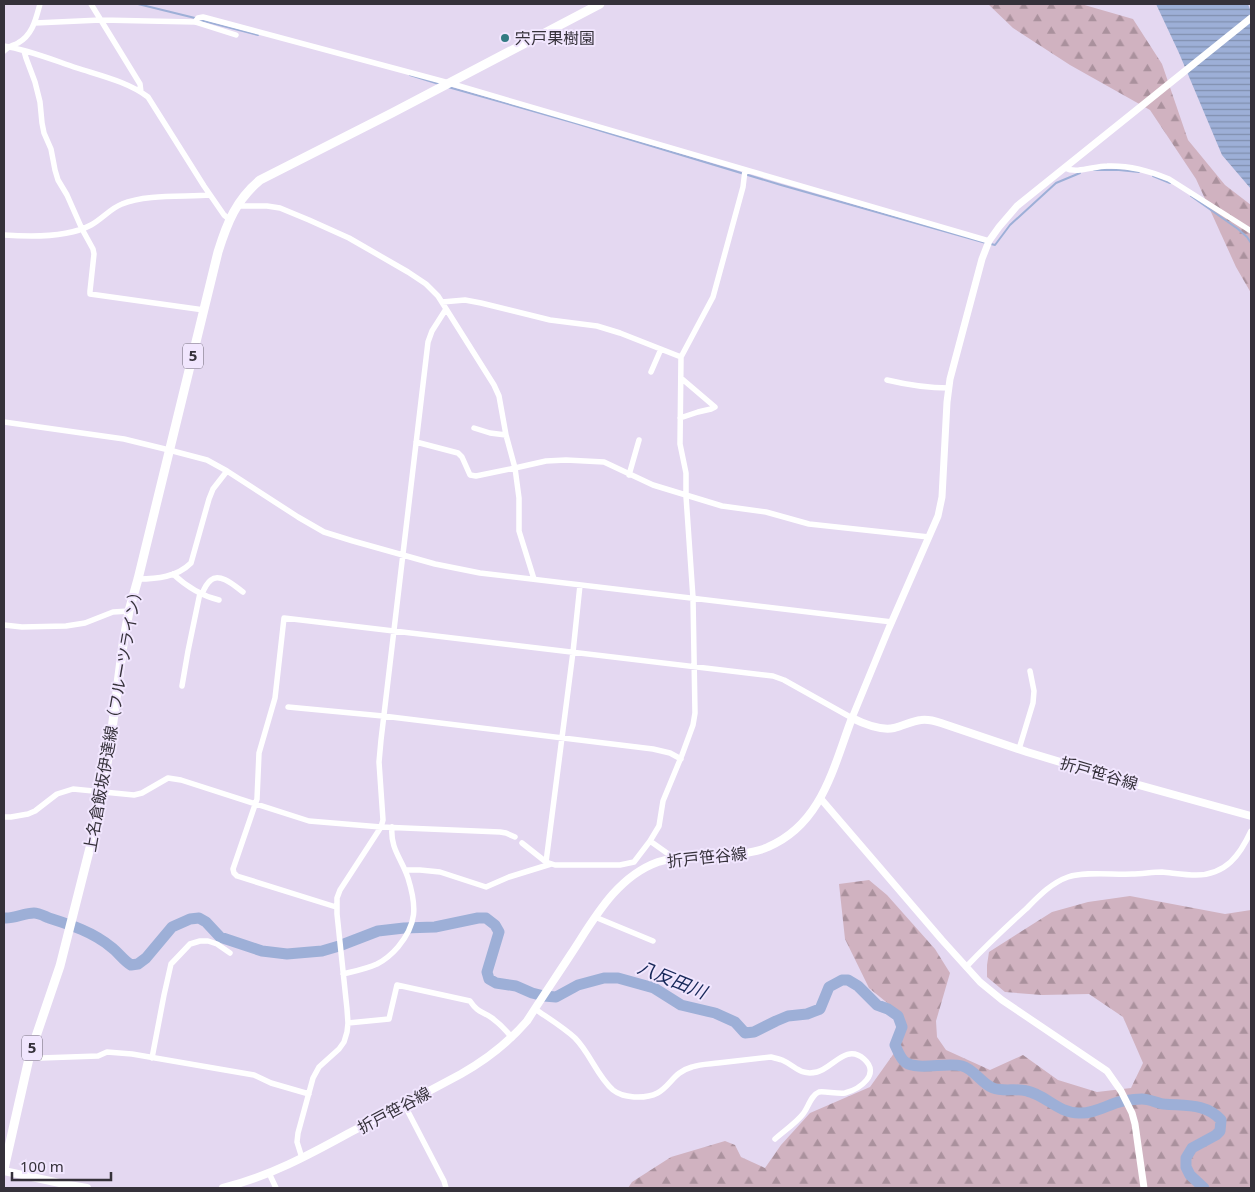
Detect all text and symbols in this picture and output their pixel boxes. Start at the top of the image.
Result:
place label: 宍戸果樹園 [515,27,595,49]
marker: 宍戸果樹園 [499,32,511,44]
road number: 5 [183,344,203,368]
street label: 上名倉飯坂伊達線（フルーツライン） [79,582,147,854]
street label: 折戸笹谷線 [1058,751,1140,795]
street label: 折戸笹谷線 [666,842,748,872]
water label: 八反田川 [635,954,712,1004]
road number: 5 [22,1036,42,1060]
street label: 折戸笹谷線 [354,1082,434,1138]
scale bar [12,1150,111,1182]
text: 100 m [20,1156,64,1176]

